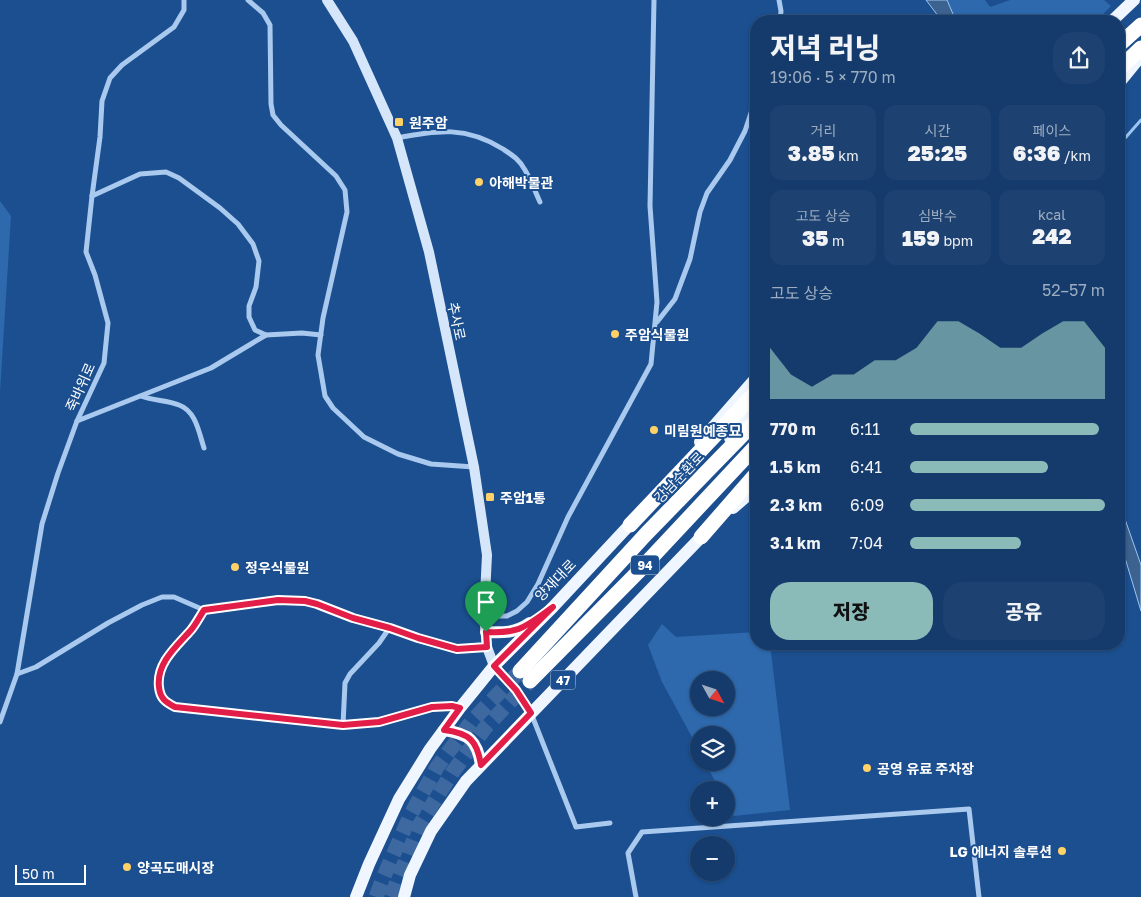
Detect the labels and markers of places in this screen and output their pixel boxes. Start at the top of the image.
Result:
place label: 원주암 [409,114,448,131]
marker: 원주암 [393,116,405,128]
place label: 아해박물관 [489,174,554,191]
marker: 아해박물관 [473,176,485,188]
place label: 주암식물원 [625,326,689,343]
marker: 주암식물원 [609,328,621,340]
place label: 미림원예종묘 [664,422,741,439]
marker: 미림원예종묘 [648,424,660,436]
place label: 주암1통 [500,489,546,506]
marker: 주암1통 [484,491,496,503]
place label: 정우식물원 [245,559,309,576]
marker: 정우식물원 [229,561,241,573]
pin [465,581,507,632]
place label: 공영 유료 주차장 [877,760,974,777]
marker: 공영 유료 주차장 [861,762,873,774]
place label: LG 에너지 솔루션 [950,843,1052,860]
marker: LG 에너지 솔루션 [1056,845,1068,857]
place label: 양곡도매시장 [137,859,214,876]
marker: 양곡도매시장 [121,861,133,873]

